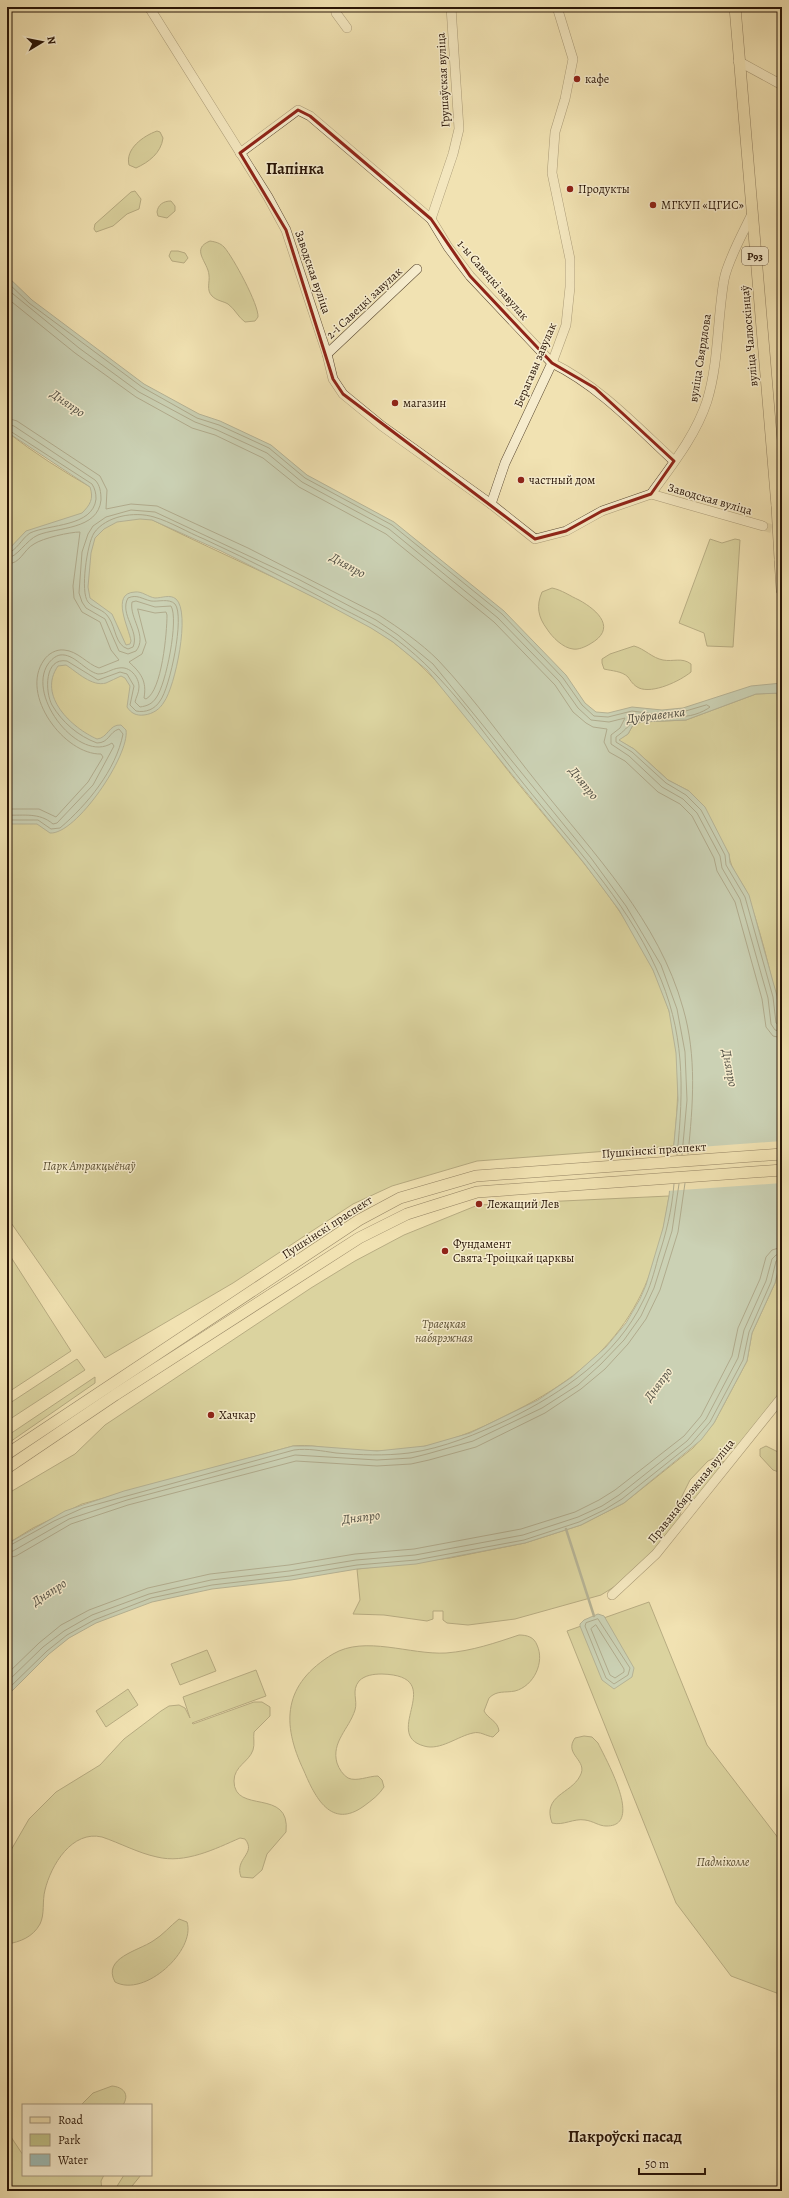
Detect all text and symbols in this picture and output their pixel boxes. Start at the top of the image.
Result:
north arrow [22,22,62,62]
street label: Грушаўская вуліца [433,32,453,128]
text: N [43,35,59,46]
place label: кафе [585,71,609,87]
marker: кафе [572,74,582,84]
district label: Папінка [266,158,325,180]
place label: Продукты [578,181,630,197]
marker: Продукты [565,184,575,194]
place label: МГКУП «ЦГИС» [661,197,744,213]
marker: МГКУП «ЦГИС» [648,200,658,210]
street label: Заводская вуліца [291,228,335,316]
street label: 1-ы Савецкі завулак [454,236,532,324]
road number: Р93 [742,247,768,265]
street label: 2-і Савецкі завулак [323,264,405,342]
street label: вуліца Чалюскінцаў [737,284,761,387]
street label: вуліца Свярдлова [685,312,715,403]
street label: Берагавы завулак [510,320,560,410]
water label: Дняпро [47,385,89,421]
place label: магазин [403,395,446,411]
marker: магазин [390,398,400,408]
place label: частный дом [529,472,595,488]
marker: частный дом [516,475,526,485]
street label: Заводская вуліца [666,479,755,519]
water label: Дняпро [326,548,369,582]
water label: Дубравенка [625,703,686,727]
water label: Дняпро [565,762,603,803]
water label: Дняпро [718,1047,742,1088]
street label: Пушкінскі праспект [601,1138,708,1162]
park label: Парк Атракцыёнаў [43,1158,135,1174]
street label: Пушкінскі праспект [279,1191,376,1262]
place label: Лежащий Лев [487,1196,559,1212]
marker: Лежащий Лев [474,1199,484,1209]
place label: Фундамент Свята-Троіцкай царквы [453,1236,574,1266]
marker: Фундамент Свята-Троіцкай царквы [440,1246,450,1256]
park label: Траецкая набярэжная [415,1316,473,1346]
water label: Дняпро [639,1364,676,1405]
place label: Хачкар [219,1407,256,1423]
marker: Хачкар [206,1410,216,1420]
street label: Праванабярэжная вуліца [644,1435,738,1547]
water label: Дняпро [340,1506,381,1528]
water label: Дняпро [28,1574,70,1610]
park label: Падміколле [697,1854,750,1870]
legend [22,2104,152,2176]
text: Road [58,2112,84,2128]
district label: Пакроўскі пасад [568,2126,682,2148]
text: Park [58,2132,81,2148]
scale bar [639,2150,705,2176]
text: Water [57,2152,88,2168]
text: 50 m [645,2156,669,2172]

